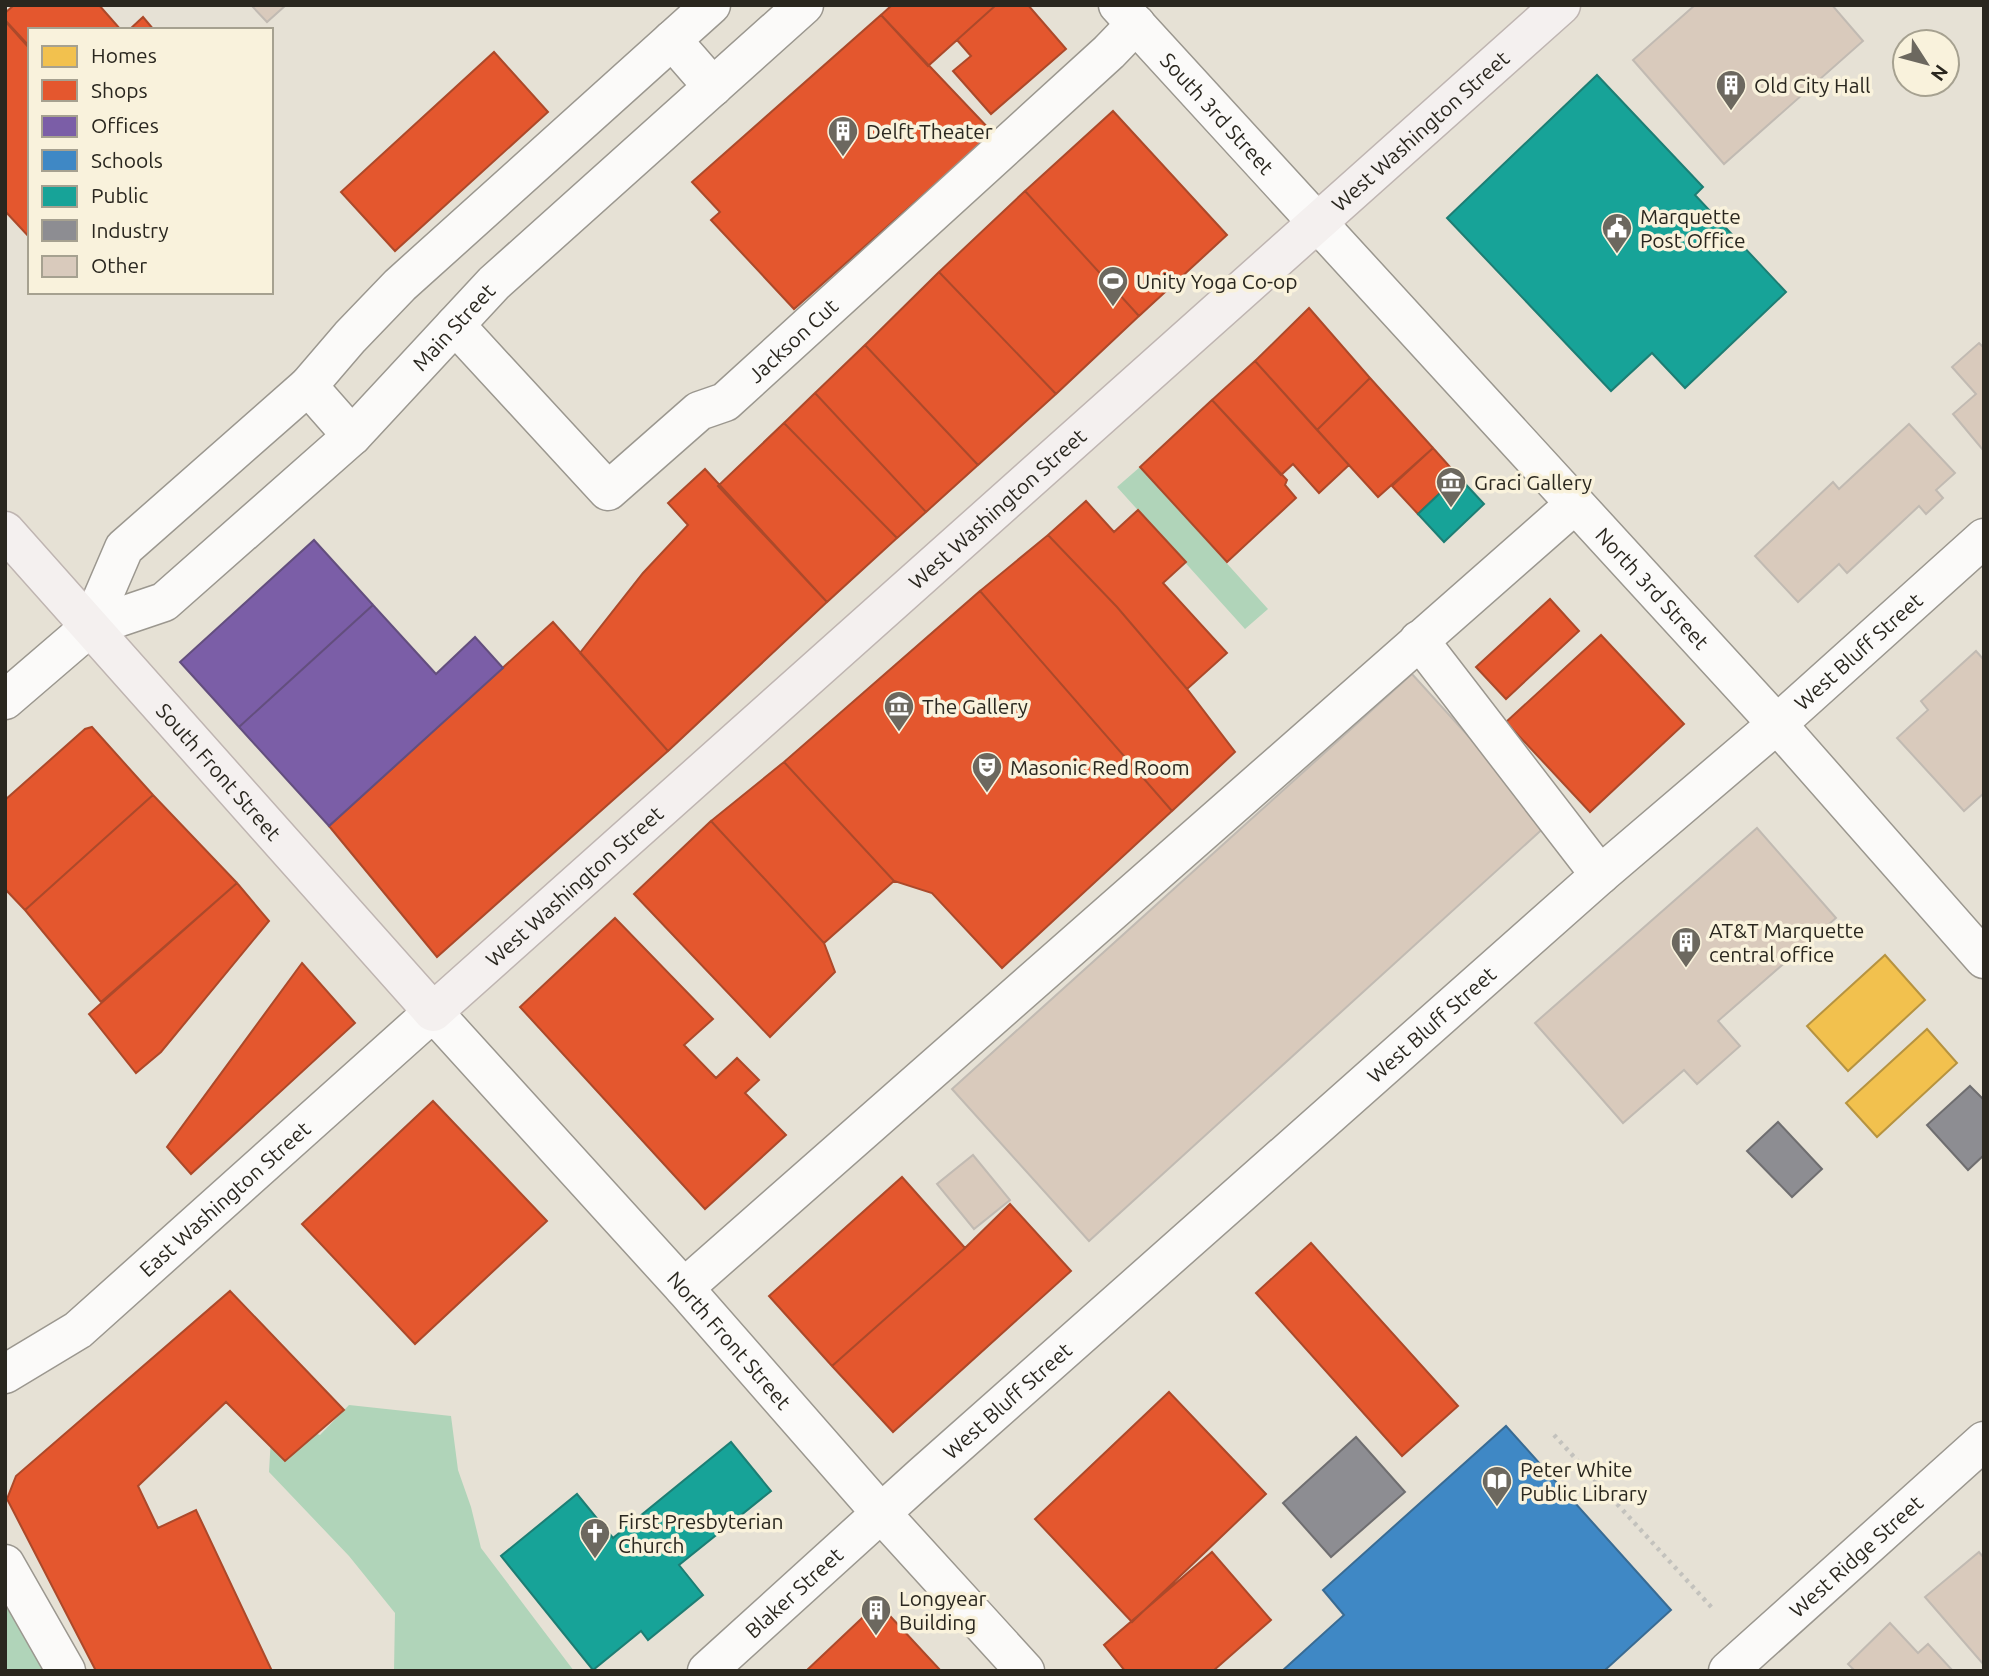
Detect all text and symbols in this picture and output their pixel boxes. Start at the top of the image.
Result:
legend [28,28,273,294]
north arrow [1891,28,1961,98]
text: Homes [91,43,157,67]
street label: West Washington Street [1327,46,1513,216]
street label: South 3rd Street [1156,48,1279,179]
text: N [1927,61,1953,85]
building icon: Old City Hall [1714,68,1748,112]
place label: Old City Hall [1754,73,1871,97]
text: Shops [91,78,148,102]
text: Offices [91,113,159,137]
building icon: Delft Theater [826,114,860,158]
place label: Delft Theater [866,119,993,143]
text: Schools [91,148,163,172]
text: Public [91,183,148,207]
place label: Marquette Post Office [1640,204,1745,252]
public building icon: Marquette Post Office [1600,211,1634,255]
text: Industry [91,218,169,242]
text: Other [91,253,147,277]
sports icon: Unity Yoga Co-op [1096,264,1130,308]
place label: Unity Yoga Co-op [1136,269,1298,293]
street label: Main Street [407,278,499,375]
street label: Jackson Cut [743,293,842,387]
street label: West Washington Street [904,423,1091,594]
museum icon: Graci Gallery [1434,465,1468,509]
place label: Graci Gallery [1474,470,1592,494]
street label: North 3rd Street [1591,523,1714,654]
street label: West Bluff Street [1789,588,1927,715]
museum icon: The Gallery [882,689,916,733]
place label: The Gallery [922,694,1028,718]
street label: South Front Street [152,698,286,845]
theatre icon: Masonic Red Room [970,750,1004,794]
place label: Masonic Red Room [1010,755,1190,779]
street label: West Washington Street [481,801,668,971]
place label: AT&T Marquette central office [1709,918,1864,966]
building icon: AT&T Marquette central office [1669,925,1703,969]
street label: West Bluff Street [1362,961,1500,1088]
street label: East Washington Street [134,1116,315,1281]
street label: North Front Street [663,1266,796,1414]
street label: West Bluff Street [938,1337,1076,1464]
place label: Peter White Public Library [1520,1457,1647,1505]
library icon: Peter White Public Library [1480,1464,1514,1508]
street label: West Ridge Street [1784,1490,1927,1622]
place label: First Presbyterian Church [618,1509,784,1557]
church icon: First Presbyterian Church [578,1516,612,1560]
street label: Blaker Street [740,1542,847,1643]
place label: Longyear Building [899,1586,986,1634]
building icon: Longyear Building [859,1593,893,1637]

